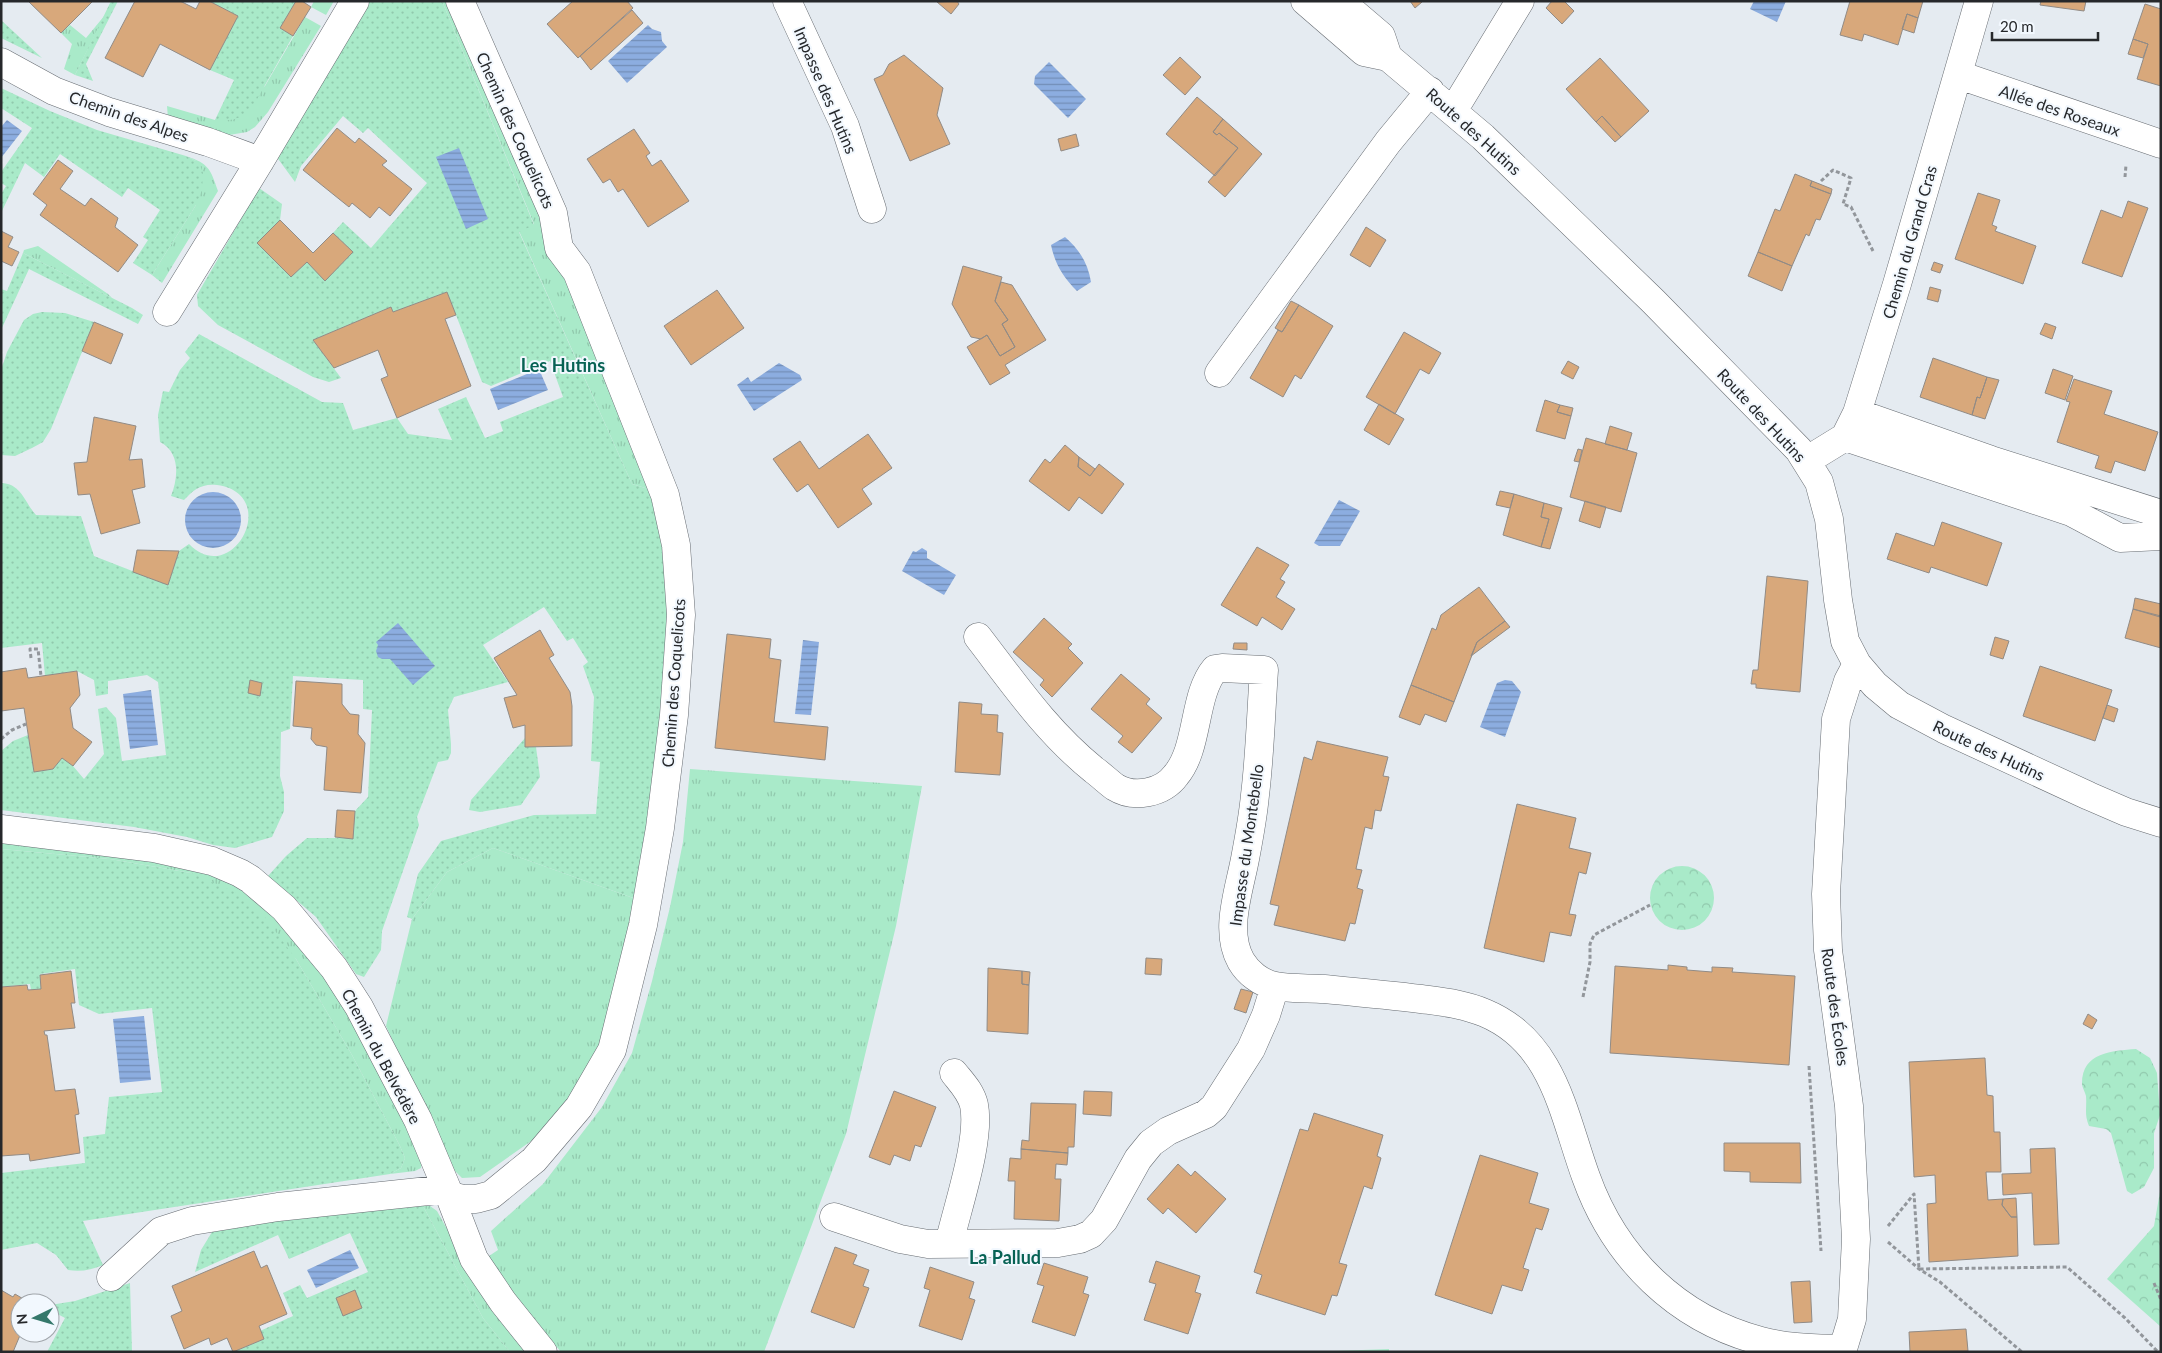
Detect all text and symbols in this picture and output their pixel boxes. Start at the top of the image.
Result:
scale bar [1992,10,2098,42]
text: 20 m [2000,17,2034,35]
street label: Impasse des Hutins [791,24,861,156]
street label: Chemin des Coquelicots [473,49,559,211]
street label: Allée des Roseaux [1997,80,2123,140]
street label: Route des Hutins [1423,83,1525,179]
street label: Chemin des Alpes [67,87,191,145]
street label: Chemin du Grand Cras [1878,163,1940,321]
district label: Les Hutins [521,354,605,376]
street label: Route des Hutins [1714,364,1810,466]
street label: Chemin des Coquelicots [658,598,688,768]
street label: Route des Hutins [1930,716,2048,784]
street label: Impasse du Montebello [1225,763,1267,927]
street label: Route des Écoles [1818,947,1854,1067]
street label: Chemin du Belvédère [338,985,426,1127]
district label: La Pallud [969,1246,1041,1268]
north arrow [10,1293,60,1343]
text: N [13,1313,30,1325]

